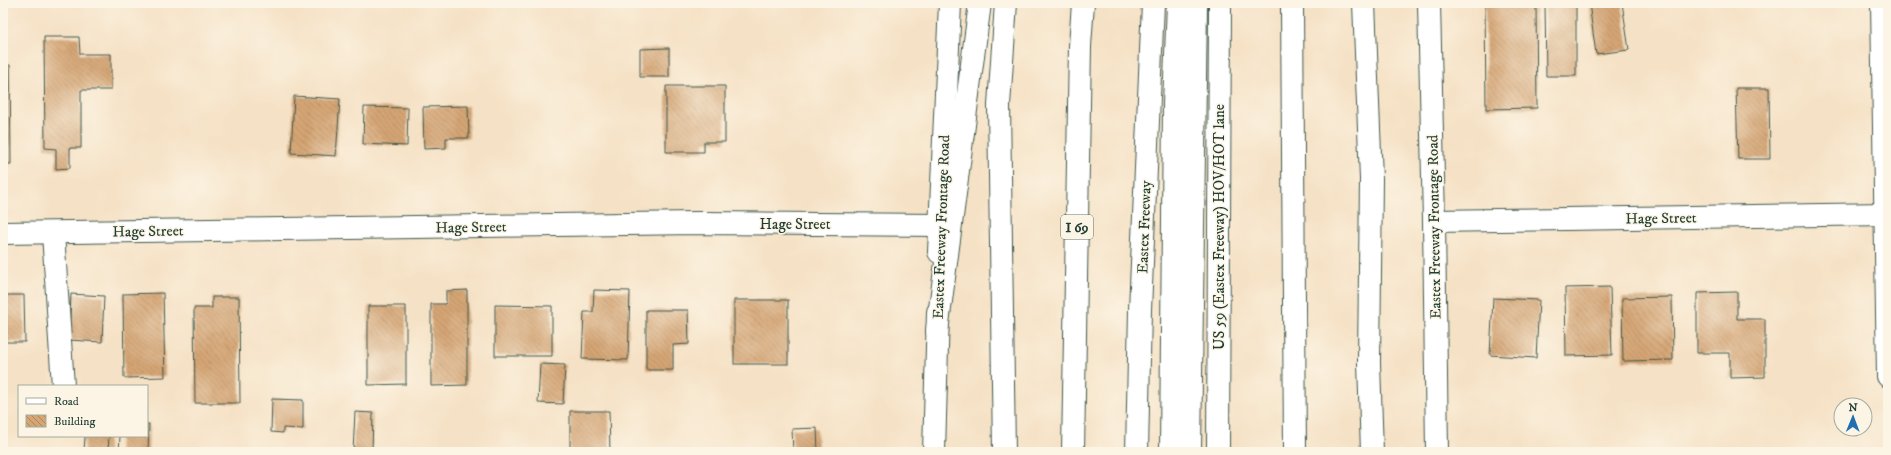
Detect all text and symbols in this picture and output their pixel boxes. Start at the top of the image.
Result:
street label: US 59 (Eastex Freeway) HOV/HOT lane [1210,104,1229,350]
street label: Eastex Freeway Frontage Road [929,134,954,319]
street label: Eastex Freeway Frontage Road [1423,134,1446,319]
street label: Eastex Freeway [1133,179,1156,274]
street label: Hage Street [1625,208,1697,229]
street label: Hage Street [759,215,831,234]
road number: I 69 [1061,215,1093,239]
street label: Hage Street [435,217,507,238]
street label: Hage Street [112,221,184,242]
legend [18,385,148,437]
text: Road [54,394,79,409]
north arrow [1833,397,1873,437]
text: N [1849,401,1858,415]
text: Building [54,414,95,429]

